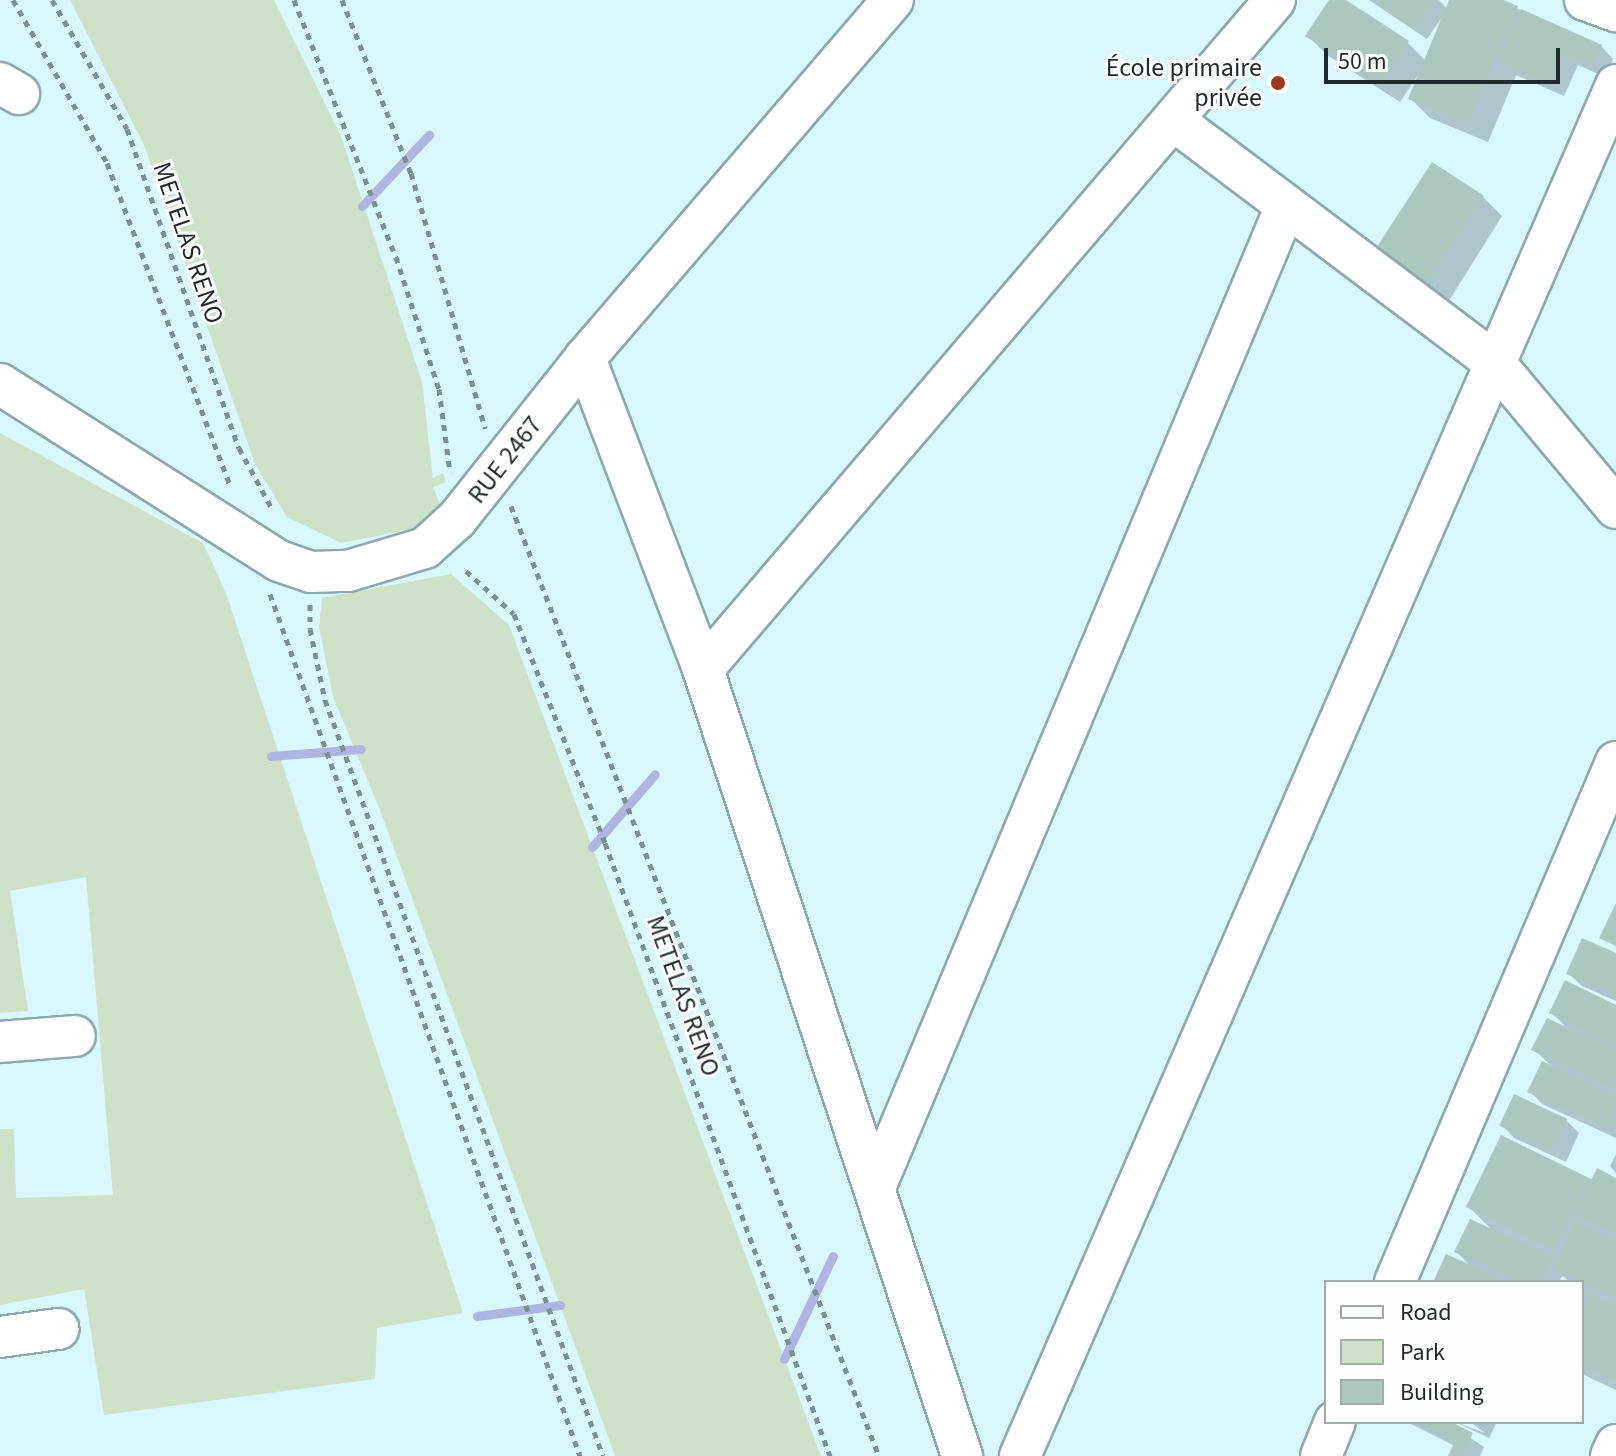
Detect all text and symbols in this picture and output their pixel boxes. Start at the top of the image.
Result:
scale bar [1328,32,1564,82]
text: 50 m [1338,44,1387,79]
place label: École primaire privée [1106,52,1262,114]
marker: École primaire privée [1269,74,1287,92]
street label: METELAS RENO [146,158,230,328]
street label: RUE 2467 [461,410,549,510]
street label: METELAS RENO [639,911,727,1081]
legend [1324,1280,1584,1424]
text: Road [1400,1295,1452,1330]
text: Park [1400,1335,1445,1370]
text: Building [1400,1375,1484,1410]

